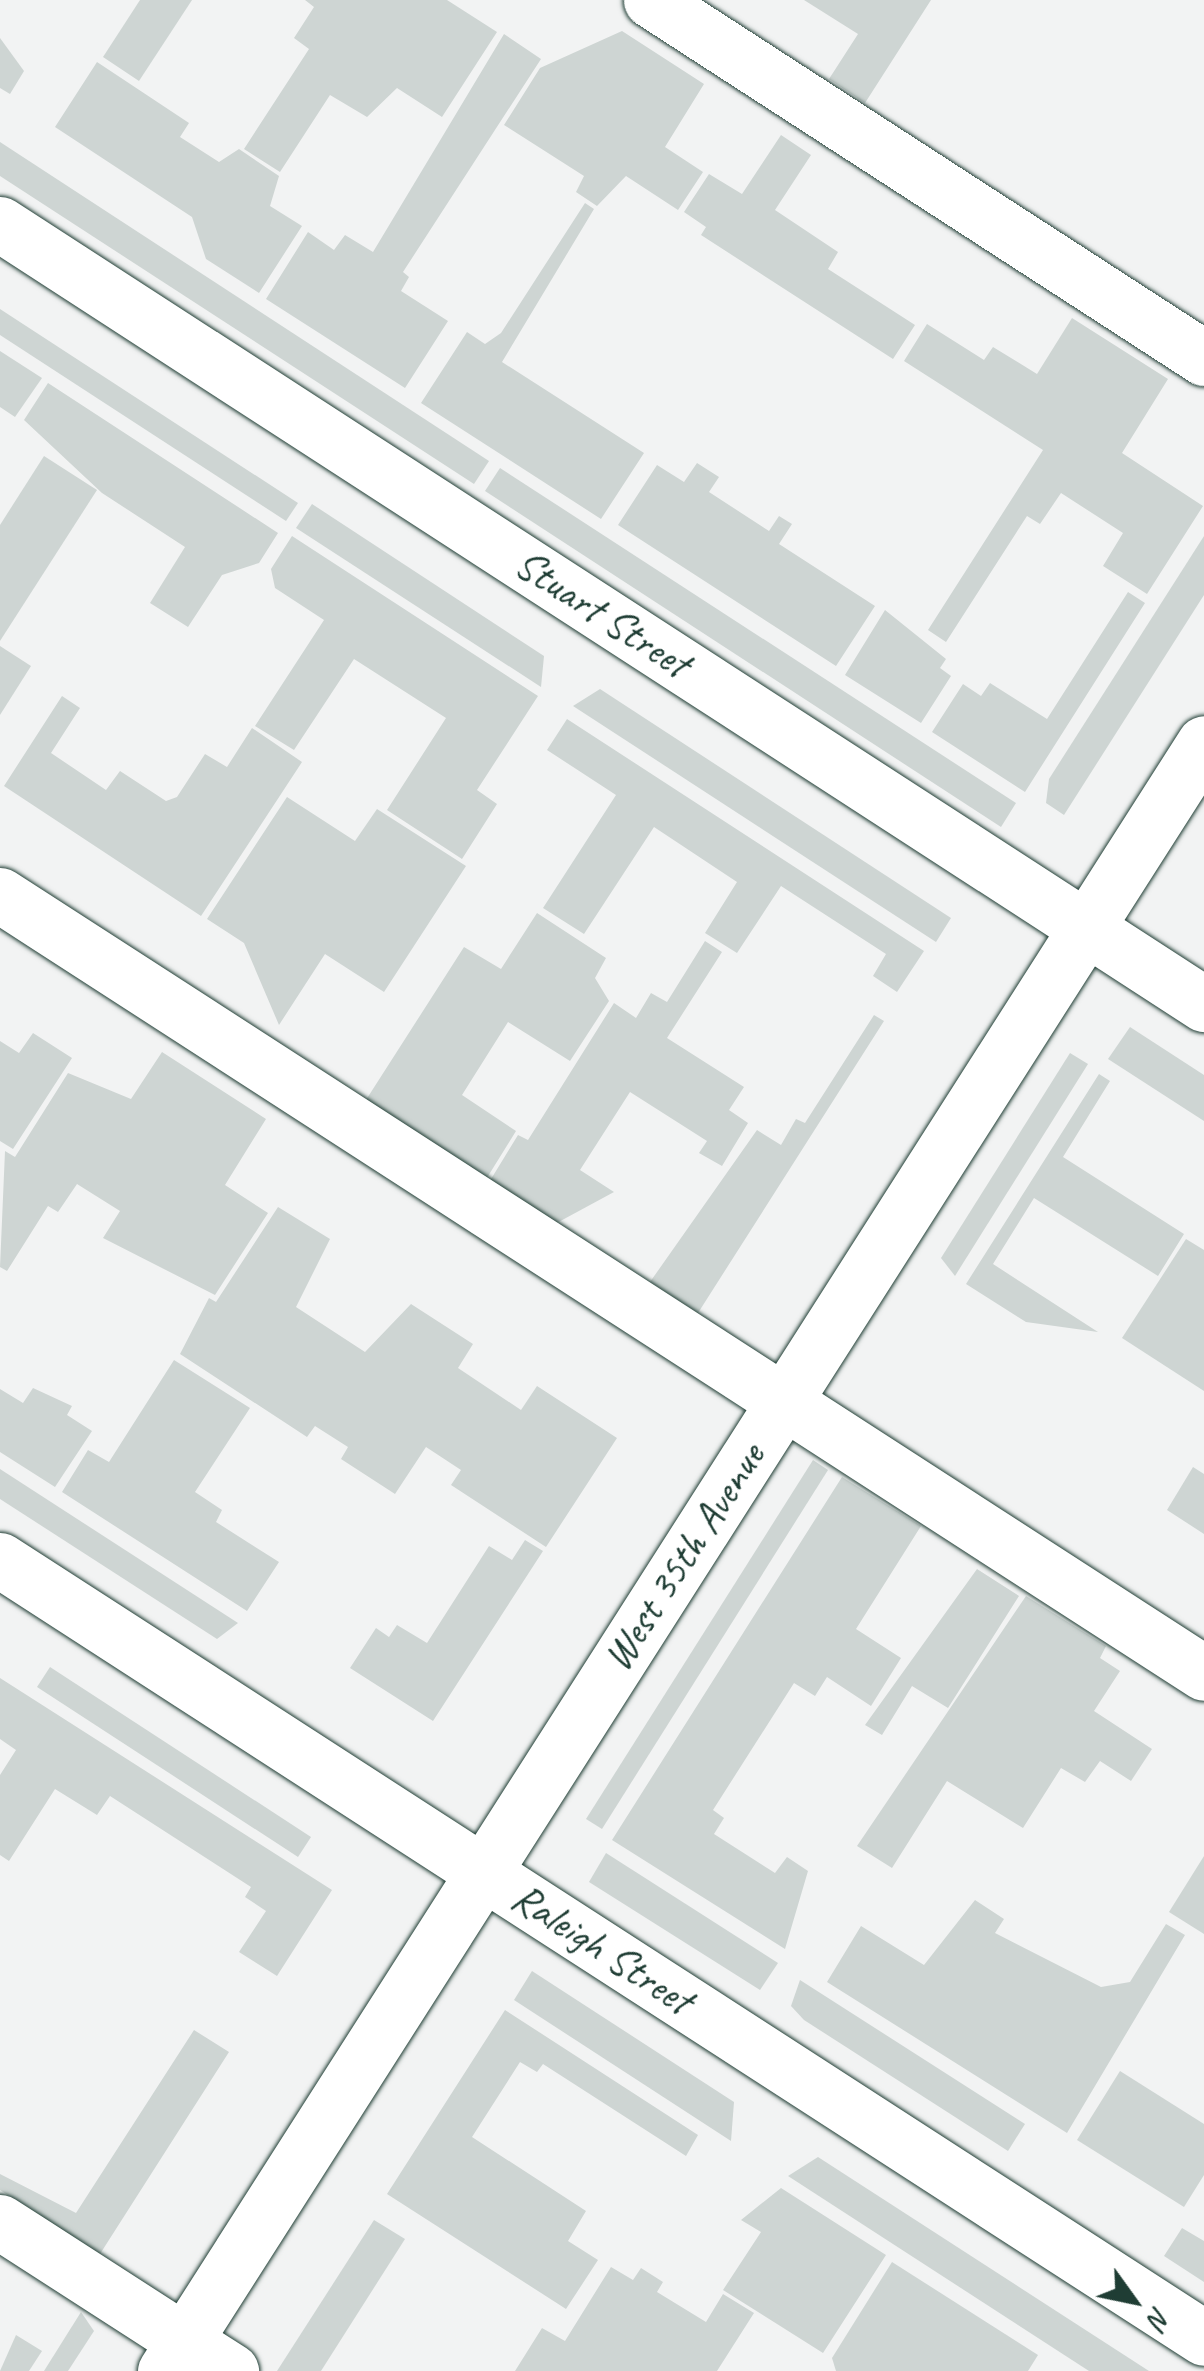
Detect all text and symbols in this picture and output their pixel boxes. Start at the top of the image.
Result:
street label: Stuart Street [505,539,699,689]
street label: West 35th Avenue [592,1434,776,1680]
street label: Raleigh Street [502,1872,702,2026]
north arrow [1084,2251,1184,2351]
text: N [1140,2301,1179,2334]

